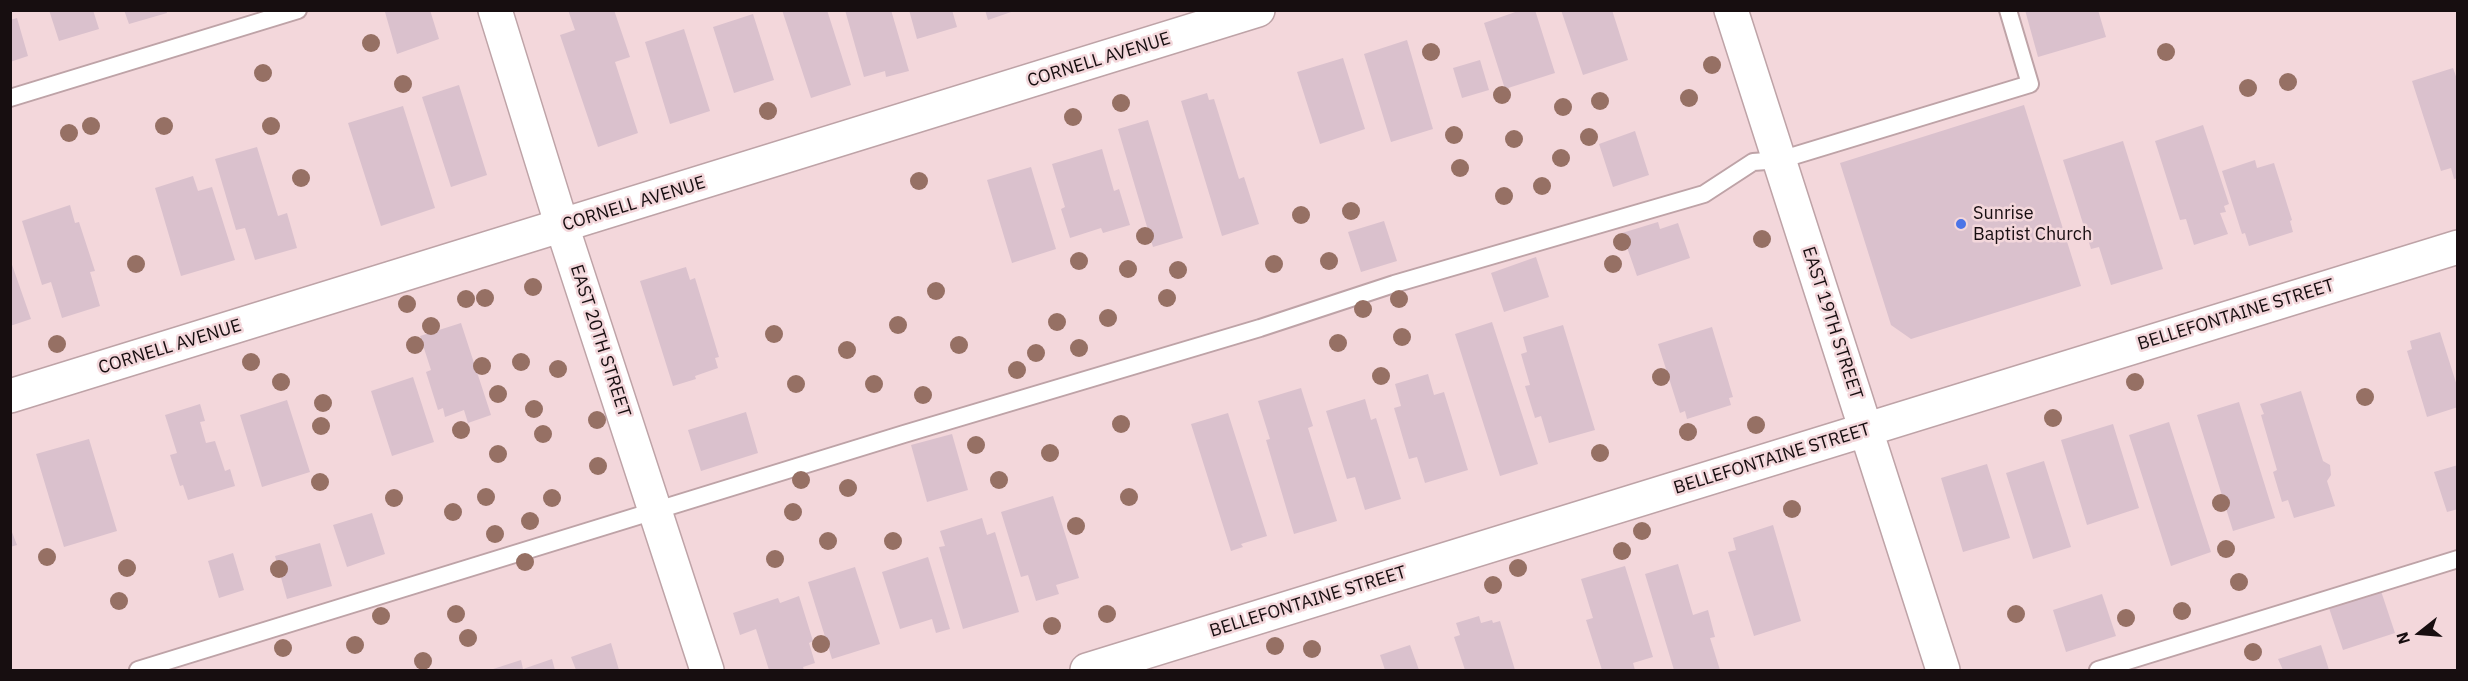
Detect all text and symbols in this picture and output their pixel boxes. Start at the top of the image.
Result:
street label: CORNELL AVENUE [1025,28,1173,92]
street label: CORNELL AVENUE [560,172,708,236]
place label: Sunrise Baptist Church [1973,203,2092,246]
marker: Sunrise Baptist Church [1954,217,1968,231]
street label: EAST 19TH STREET [1797,244,1867,402]
street label: EAST 20TH STREET [565,262,635,420]
street label: BELLEFONTAINE STREET [2135,275,2337,355]
street label: CORNELL AVENUE [96,315,244,379]
street label: BELLEFONTAINE STREET [1671,419,1873,499]
street label: BELLEFONTAINE STREET [1207,562,1409,642]
north arrow [2390,603,2450,663]
text: N [2392,630,2414,647]

